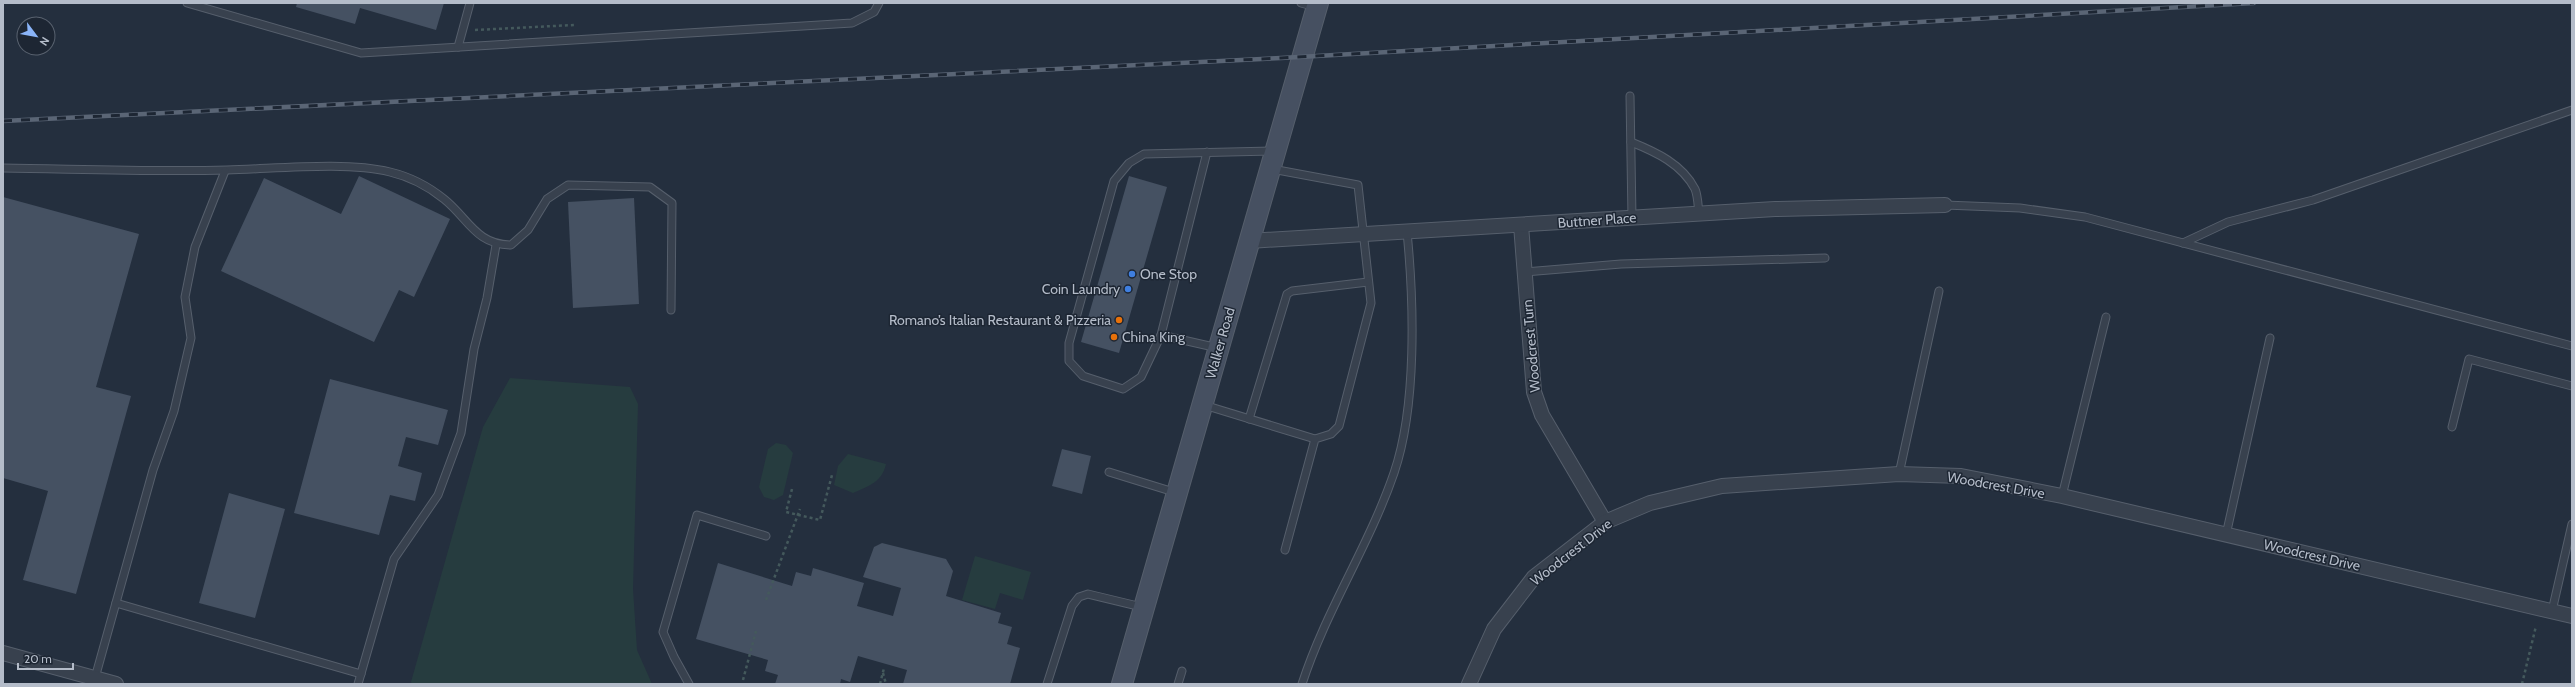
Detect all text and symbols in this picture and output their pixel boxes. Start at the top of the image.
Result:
north arrow [16,16,56,56]
text: N [36,34,52,48]
street label: Buttner Place [1557,208,1637,232]
place label: One Stop [1140,265,1197,283]
marker: One Stop [1127,269,1137,279]
place label: Coin Laundry [1042,280,1120,298]
marker: Coin Laundry [1123,284,1133,294]
street label: Woodcrest Turn [1518,299,1544,393]
street label: Walker Road [1201,305,1239,381]
place label: Romano’s Italian Restaurant & Pizzeria [889,311,1111,329]
marker: Romano’s Italian Restaurant & Pizzeria [1114,315,1124,325]
place label: China King [1122,328,1186,346]
marker: China King [1109,332,1119,342]
street label: Woodcrest Drive [1946,468,2046,502]
street label: Woodcrest Drive [1527,515,1615,589]
street label: Woodcrest Drive [2262,535,2362,575]
scale bar [18,645,73,671]
text: 20 m [24,651,52,666]

